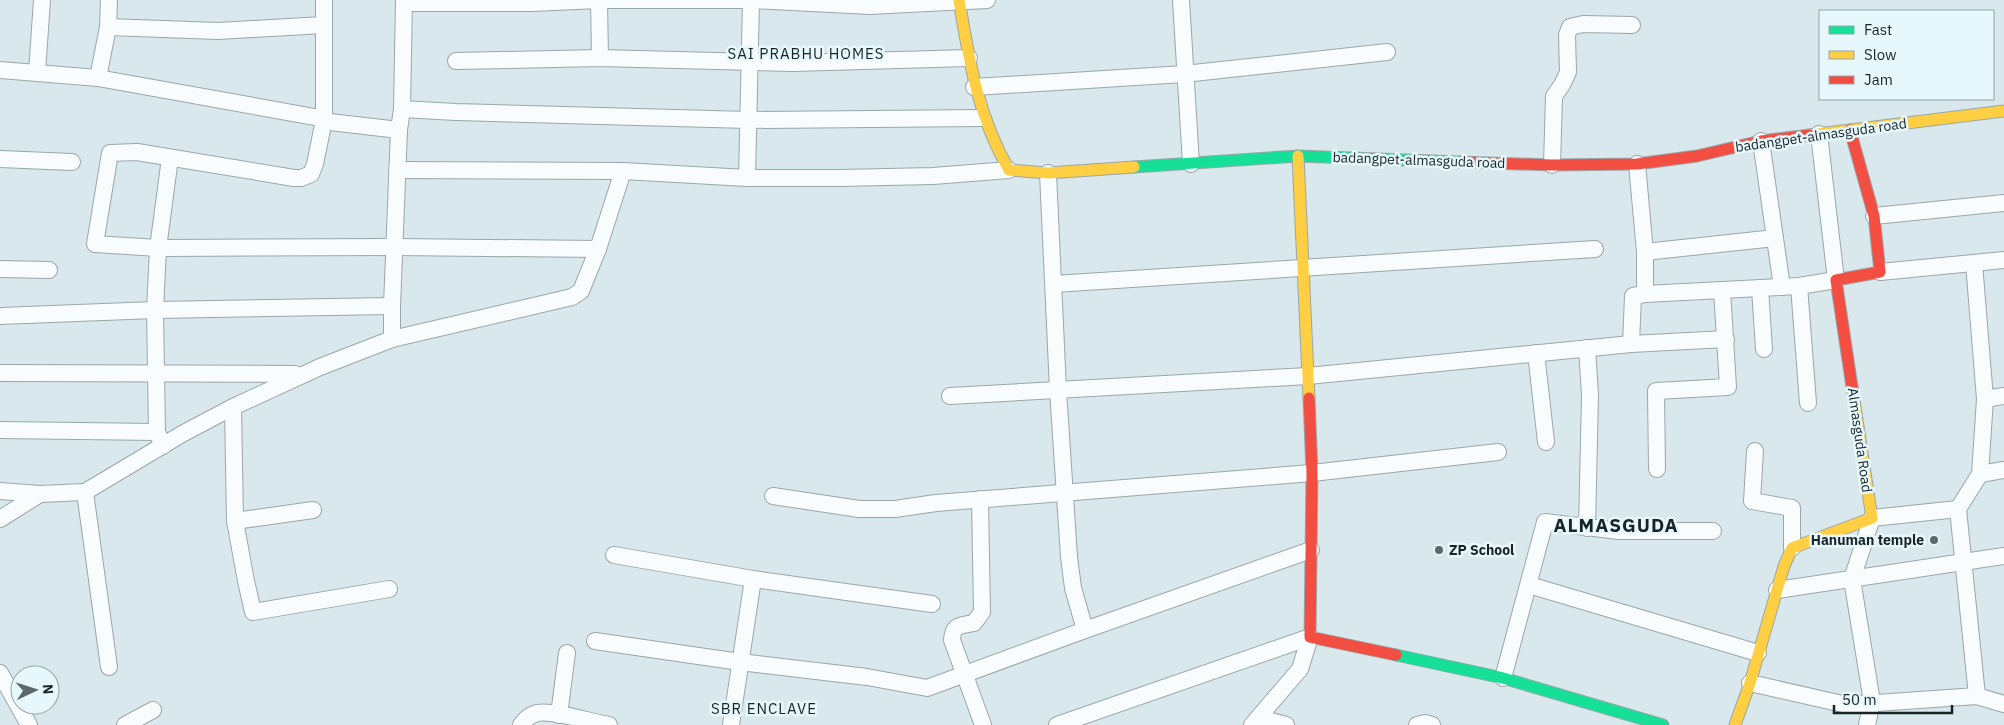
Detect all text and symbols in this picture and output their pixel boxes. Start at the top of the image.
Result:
legend [1819,10,1994,100]
text: Fast [1864,20,1892,39]
district label: SAI PRABHU HOMES [727,44,885,63]
text: Slow [1864,45,1897,64]
text: Jam [1864,70,1893,89]
street label: badangpet-almasguda road [1734,114,1908,156]
street label: badangpet-almasguda road [1332,148,1506,172]
street label: Almasguda Road [1844,386,1876,494]
district label: ALMASGUDA [1554,513,1678,537]
place label: Hanuman temple [1811,531,1924,549]
marker: Hanuman temple [1928,534,1940,546]
place label: ZP School [1449,541,1514,559]
marker: ZP School [1433,544,1445,556]
north arrow [10,665,60,715]
scale bar [1834,682,1952,714]
text: N [39,683,57,695]
text: 50 m [1842,690,1877,709]
district label: SBR ENCLAVE [711,699,817,718]

